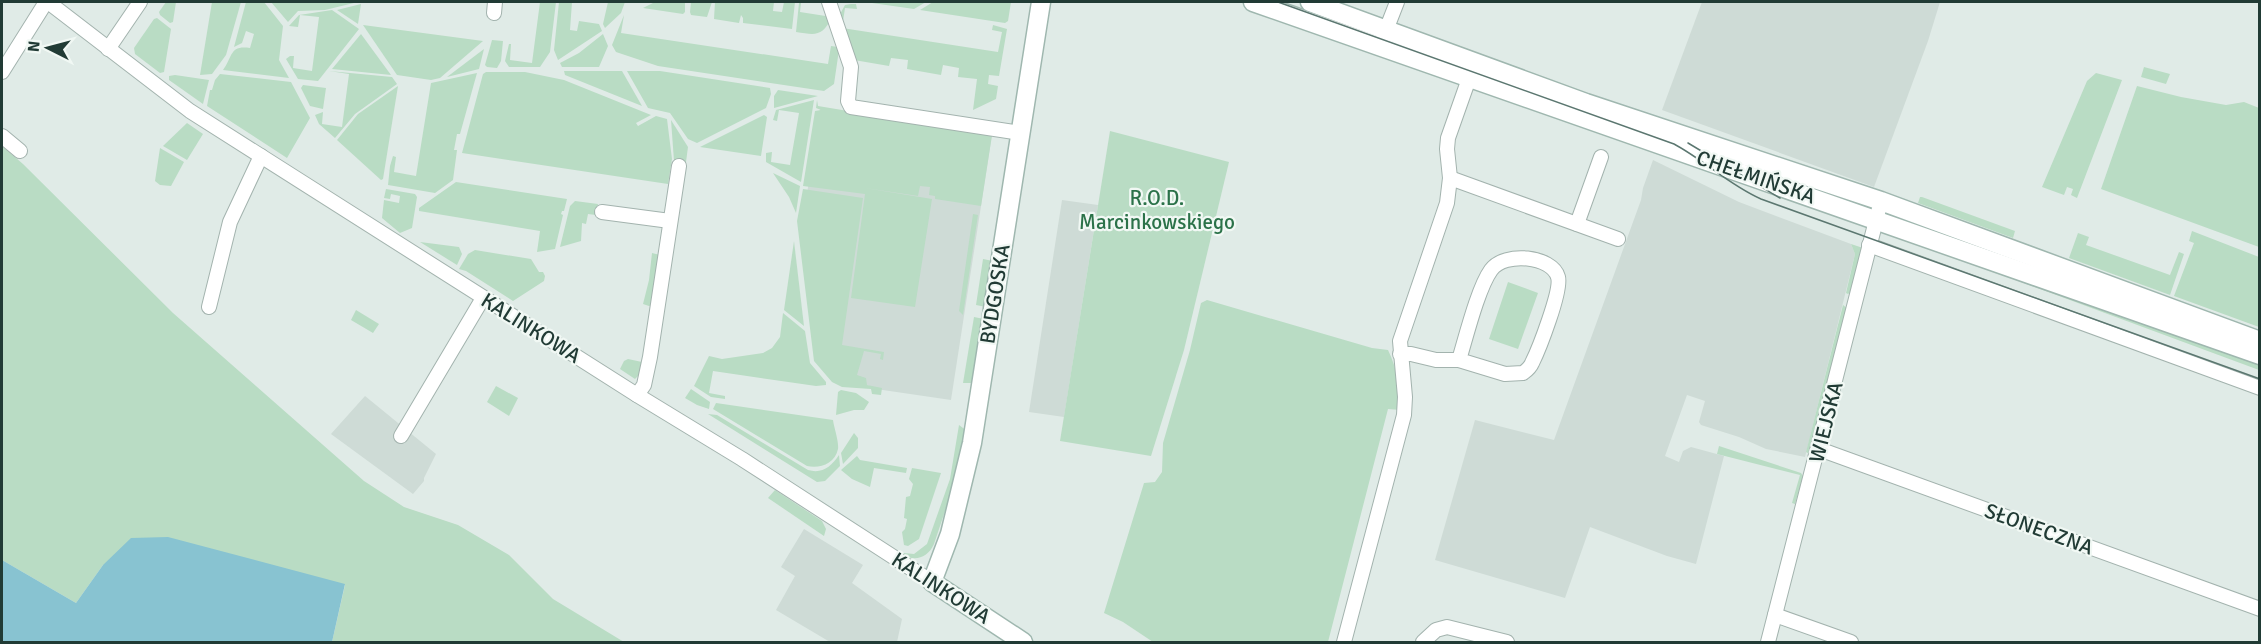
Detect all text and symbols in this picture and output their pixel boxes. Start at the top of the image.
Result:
north arrow [18,18,78,78]
text: N [24,40,45,53]
street label: CHEŁMIŃSKA [1693,145,1819,210]
park label: R.O.D. Marcinkowskiego [1079,185,1235,235]
street label: BYDGOSKA [974,242,1016,346]
street label: KALINKOWA [476,287,586,369]
street label: WIEJSKA [1803,379,1849,465]
street label: SŁONECZNA [1981,497,2097,561]
street label: KALINKOWA [887,546,995,630]

